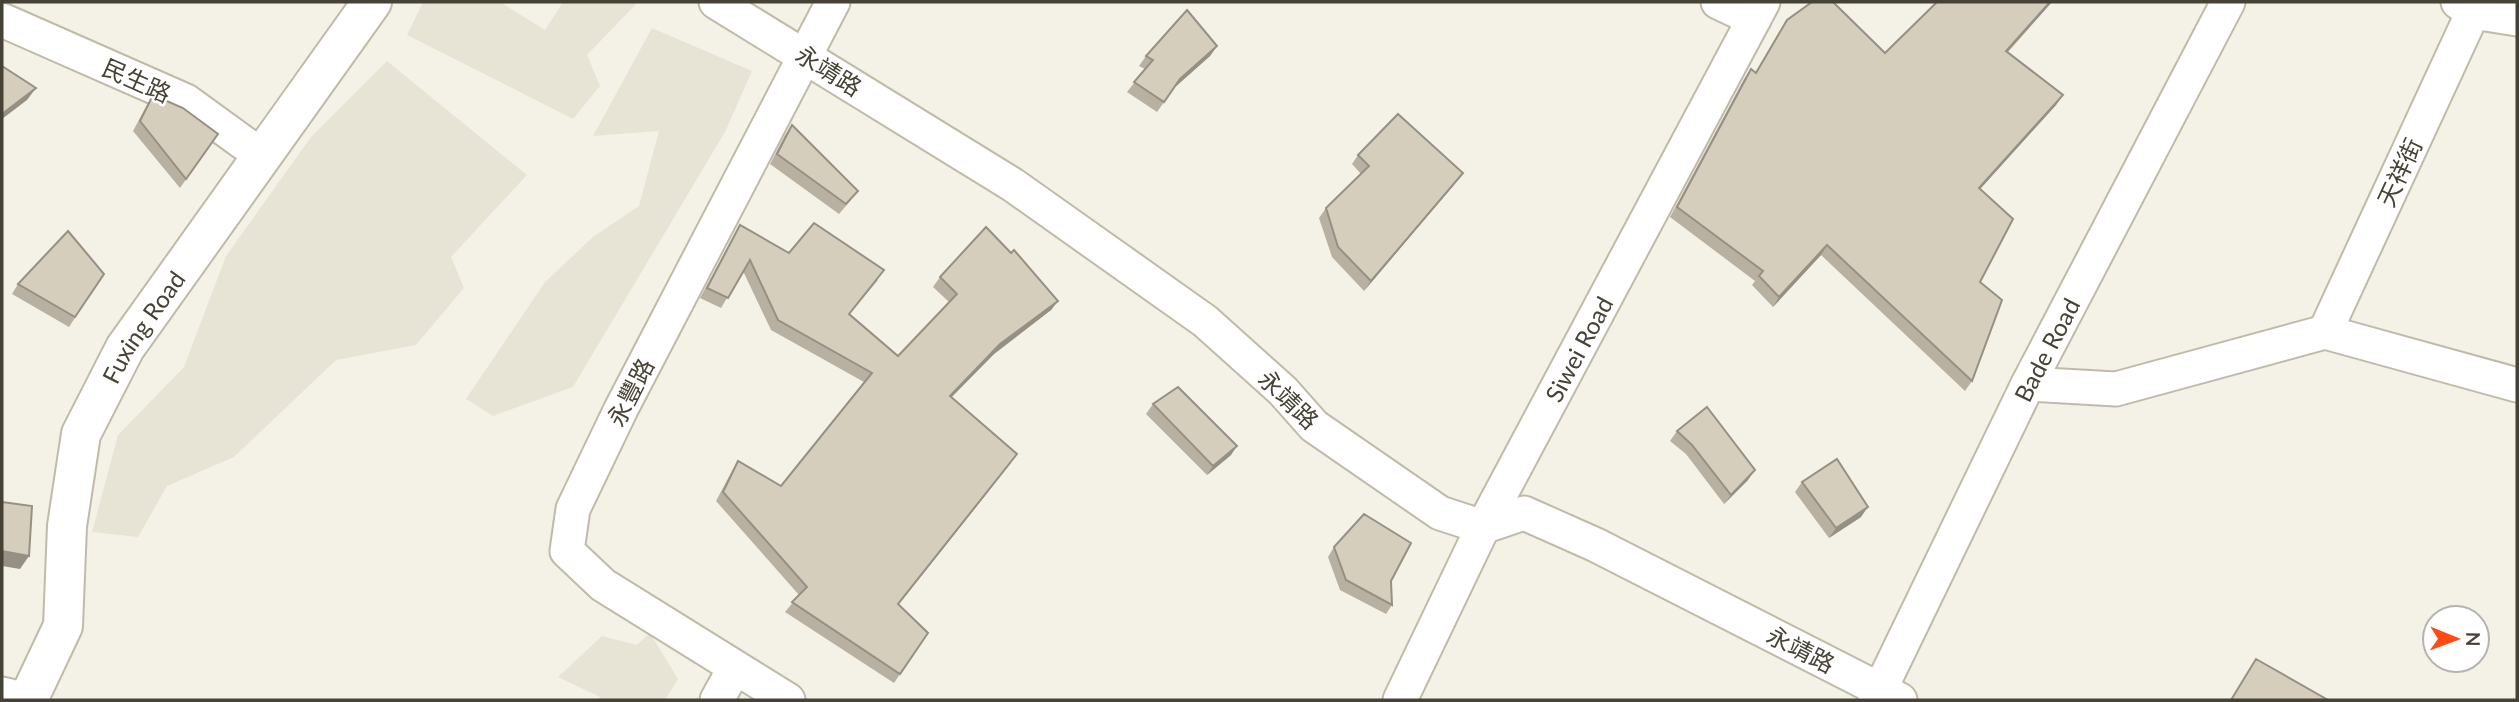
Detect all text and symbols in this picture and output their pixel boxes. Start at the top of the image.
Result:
street label: 永靖路 [791,39,867,101]
street label: 民生路 [98,52,176,108]
street label: 天祥街 [2371,133,2427,211]
street label: Fuxing Road [95,265,190,388]
street label: Siwei Road [1538,291,1618,406]
street label: Bade Road [2007,293,2085,406]
street label: 永豐路 [601,353,659,431]
street label: 永靖路 [1253,364,1325,434]
north arrow [2421,604,2491,674]
street label: 永靖路 [1762,620,1840,678]
text: N [2462,632,2485,647]

